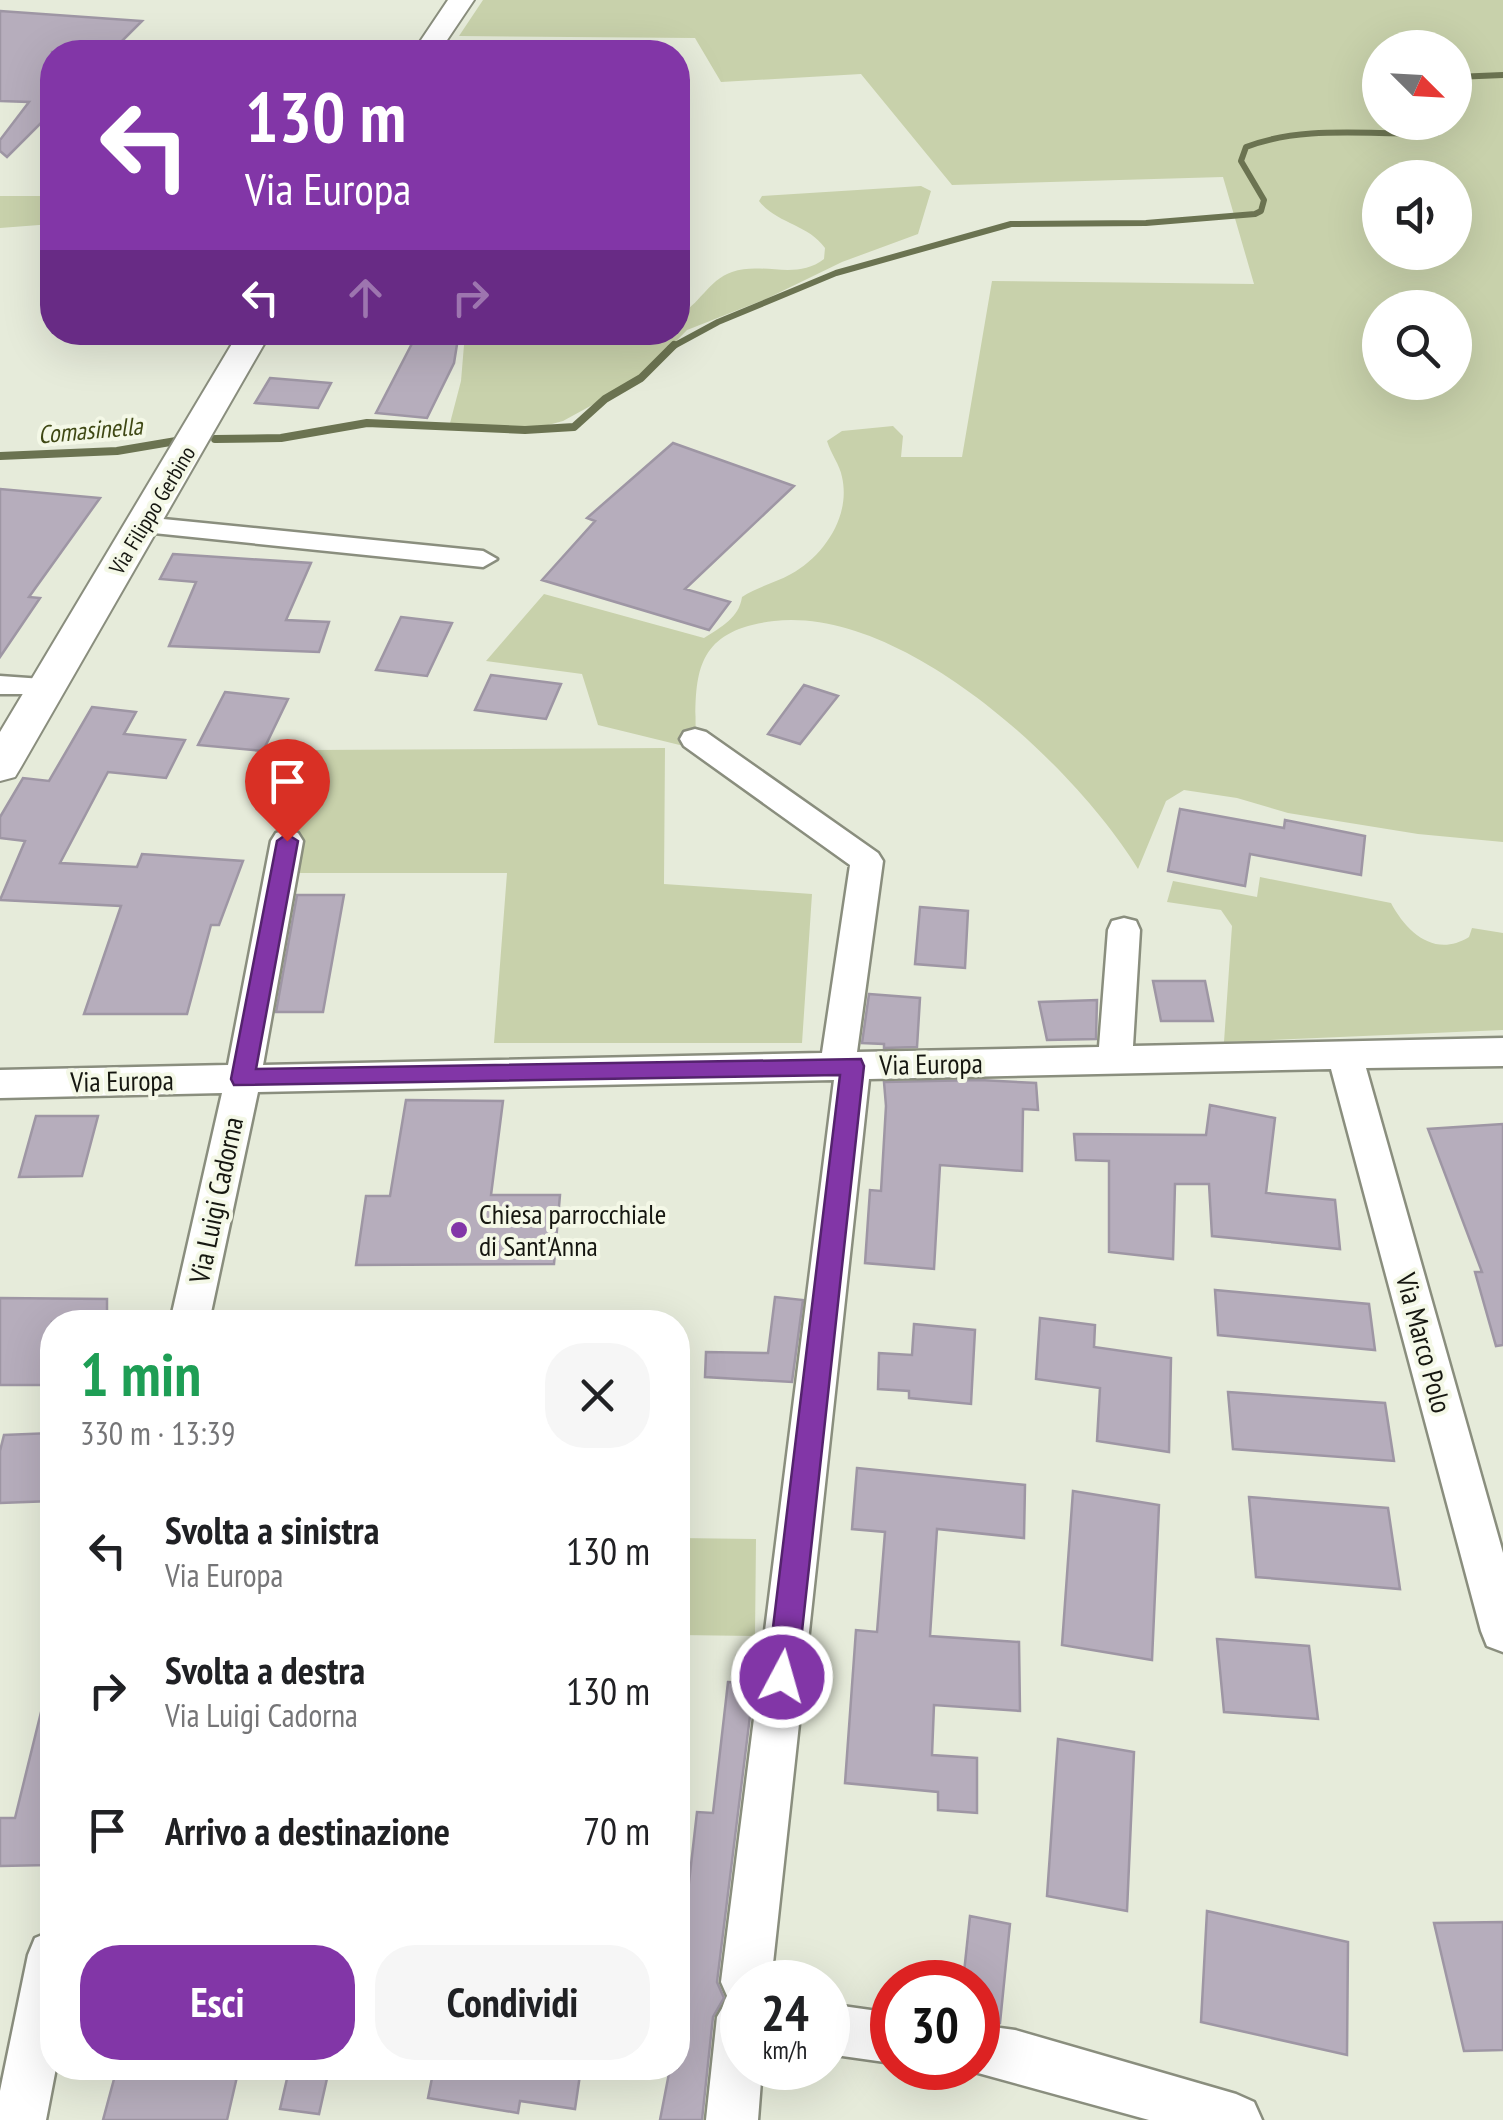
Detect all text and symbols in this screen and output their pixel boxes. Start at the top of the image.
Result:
north arrow [1362,30,1472,140]
map controls [1362,30,1472,400]
text: 130 m [245,71,406,161]
icon: left [80,80,210,210]
text: Via Europa [245,159,411,217]
button: sound [1362,160,1472,270]
icon: left [233,270,288,325]
icon: ahead [338,270,393,325]
icon: right [443,270,498,325]
button: search [1362,290,1472,400]
water label: Comasinella [36,409,146,450]
street label: Via Filippo Gerbino [102,441,201,580]
pin [245,739,330,842]
icon: arrive [260,754,315,809]
street label: Via Europa [878,1044,983,1083]
street label: Via Europa [69,1061,174,1100]
street label: Via Luigi Cadorna [180,1113,251,1287]
place label: Chiesa parrocchiale di Sant'Anna [479,1195,666,1264]
marker: Chiesa parrocchiale di Sant'Anna [448,1219,470,1241]
street label: Via Marco Polo [1388,1268,1461,1417]
text: 1 min [80,1335,201,1413]
button: close [545,1343,650,1448]
text: 330 m · 13:39 [80,1412,235,1454]
text: Svolta a sinistra [165,1505,379,1554]
icon: left [80,1523,135,1578]
text: 130 m [566,1526,650,1575]
text: Via Europa [165,1554,283,1596]
position arrow [730,1625,834,1729]
text: Svolta a destra [165,1645,365,1694]
icon: right [80,1663,135,1718]
text: 130 m [566,1666,650,1715]
text: Via Luigi Cadorna [165,1694,358,1736]
icon: arrive [80,1803,135,1858]
text: Arrivo a destinazione [165,1806,450,1855]
text: 70 m [583,1806,650,1855]
button: Esci [80,1945,355,2060]
button: Condividi [375,1945,650,2060]
speed limit sign: 30 [870,1960,1000,2090]
text: 24 [761,1980,809,2045]
text: km/h [763,2034,807,2066]

